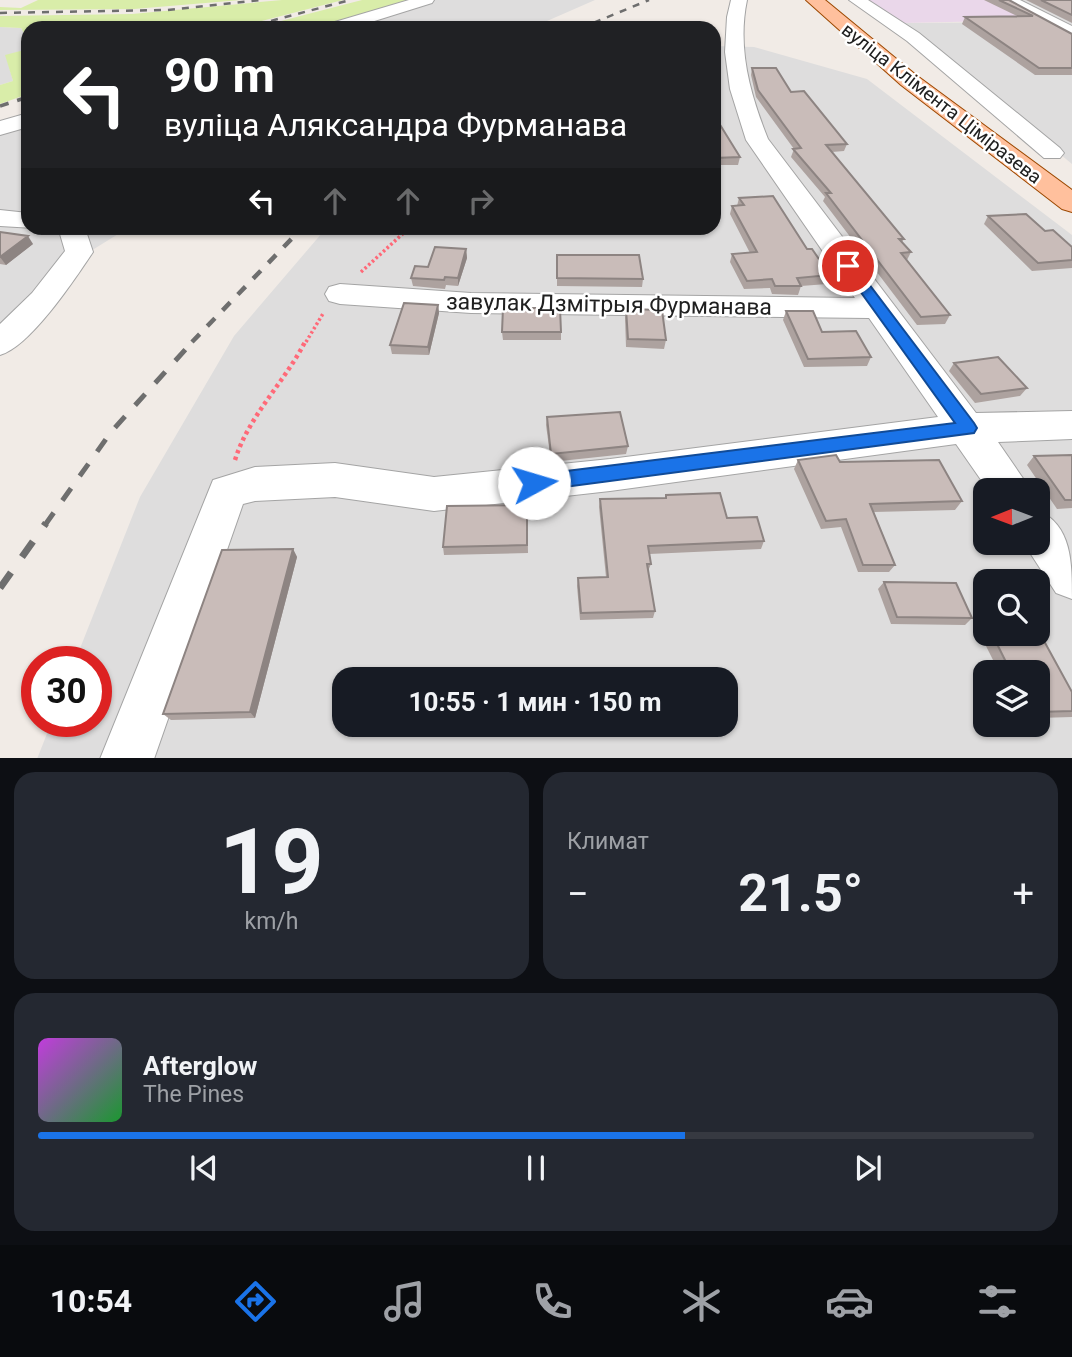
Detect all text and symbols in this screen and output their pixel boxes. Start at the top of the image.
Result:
street label: вуліца Клімента Ціміразева [837,18,1046,189]
text: 90 m [164,47,275,104]
icon: left [49,49,140,140]
text: вуліца Аляксандра Фурманава [164,106,627,144]
icon: left [243,182,281,220]
icon: ahead [316,182,354,220]
icon: ahead [389,182,427,220]
icon: right [462,182,500,220]
pin [818,236,878,296]
icon: arrive [829,247,867,285]
street label: завулак Дзмітрыя Фурманава [446,288,772,321]
position arrow [497,446,571,520]
north arrow [973,478,1050,555]
map controls [973,478,1050,737]
button: search [973,569,1050,646]
speed limit sign: 30 [21,646,112,737]
button: layers [973,660,1050,737]
text: 10:55 · 1 мин · 150 m [409,687,661,717]
text: 19 [219,809,324,915]
text: Климат [567,828,649,855]
text: 21.5° [738,863,863,924]
text: − [567,872,589,916]
text: + [1012,872,1034,916]
text: km/h [245,908,299,935]
text: Afterglow [143,1051,257,1081]
text: The Pines [143,1081,244,1108]
icon: previous [185,1149,223,1187]
icon: pause [517,1149,555,1187]
icon: next [849,1149,887,1187]
icon: directions [231,1277,280,1326]
icon: music [380,1277,429,1326]
icon: phone [528,1277,577,1326]
icon: climate [677,1277,726,1326]
icon: car [825,1277,874,1326]
icon: filters [973,1277,1022,1326]
text: 10:54 [50,1282,132,1320]

